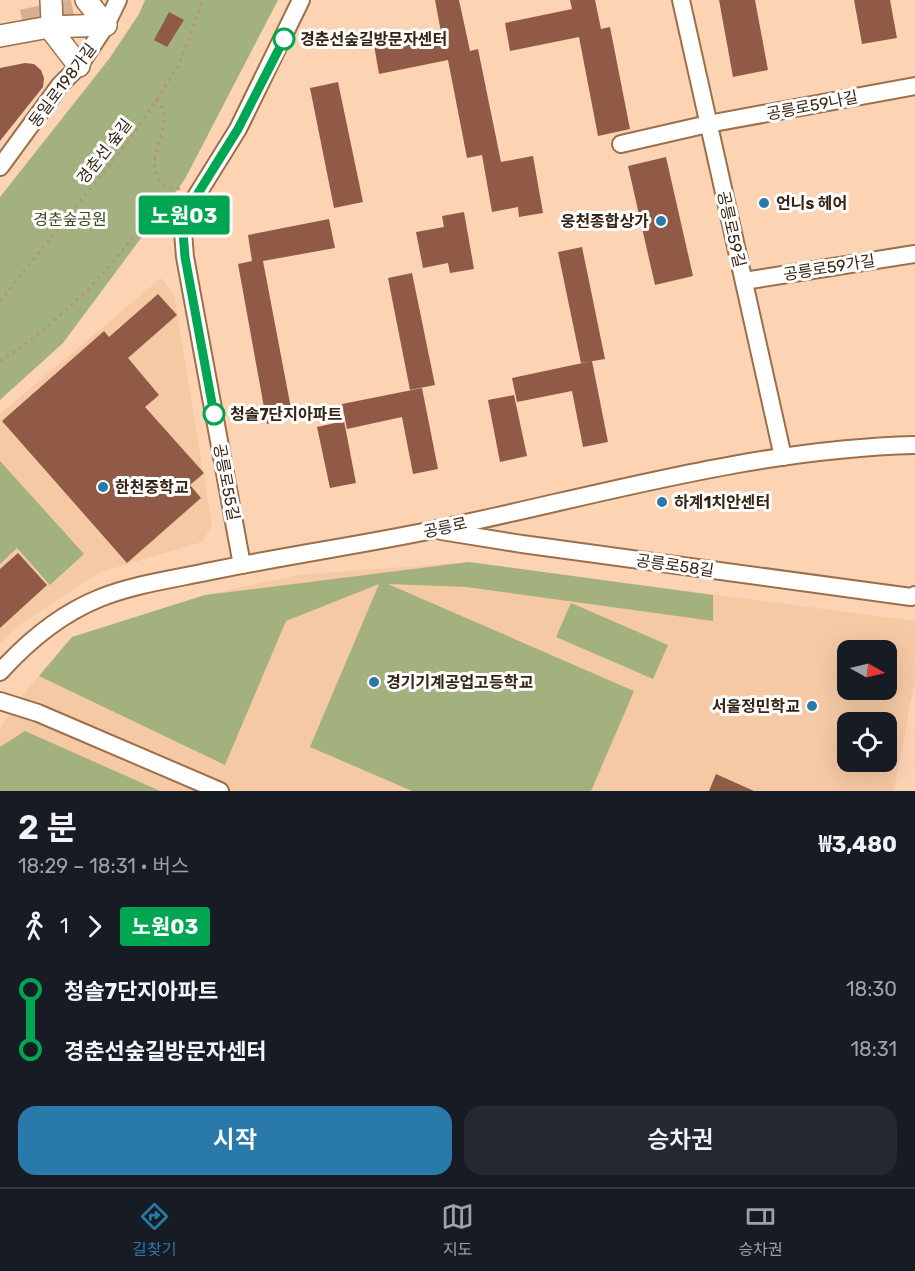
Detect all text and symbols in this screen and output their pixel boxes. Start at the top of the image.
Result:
marker: 경춘선숲길방문자센터 [273,28,295,50]
place label: 경춘선숲길방문자센터 [300,30,447,49]
street label: 동일로198가길 [25,40,100,131]
street label: 공릉로59나길 [765,87,859,124]
street label: 경춘선 숲길 [73,115,136,188]
street label: 공릉로59길 [713,189,750,269]
place label: 언니s 헤어 [776,194,847,213]
line badge: 노원03 [142,196,226,234]
marker: 언니s 헤어 [757,196,771,210]
text: 노원03 [151,203,217,228]
park label: 경춘숲공원 [33,210,107,229]
place label: 웅천종합상가 [561,212,649,231]
marker: 웅천종합상가 [654,214,668,228]
street label: 공릉로59가길 [782,251,876,284]
marker: 청솔7단지아파트 [203,403,225,425]
place label: 청솔7단지아파트 [230,405,342,424]
street label: 공릉로55길 [210,442,243,522]
place label: 한천중학교 [115,478,189,497]
marker: 한천중학교 [96,480,110,494]
place label: 하계1치안센터 [674,493,770,512]
marker: 하계1치안센터 [655,495,669,509]
street label: 공릉로 [422,514,469,541]
street label: 공릉로58길 [635,551,715,580]
north arrow [837,640,897,700]
map controls [837,640,897,772]
place label: 경기기계공업고등학교 [386,673,533,692]
marker: 경기기계공업고등학교 [367,675,381,689]
place label: 서울정민학교 [712,697,800,716]
marker: 서울정민학교 [805,699,819,713]
button: locate [837,712,897,772]
text: 2 분 [18,808,77,847]
text: ₩3,480 [819,831,897,858]
text: 18:29 – 18:31 · 버스 [18,854,189,878]
icon: walk [18,910,51,943]
icon: forward [78,910,111,943]
text: 1 [60,914,69,938]
text: 노원03 [132,914,198,939]
text: 18:30 [846,977,897,1001]
text: 청솔7단지아파트 [64,978,218,1005]
text: 18:31 [850,1037,897,1061]
text: 경춘선숲길방문자센터 [64,1038,266,1065]
button: 시작 [18,1106,452,1175]
button: 승차권 [464,1106,897,1175]
tab: 길찾기 [132,1200,176,1260]
tab: 지도 [441,1200,474,1260]
tab: 승차권 [739,1200,783,1260]

